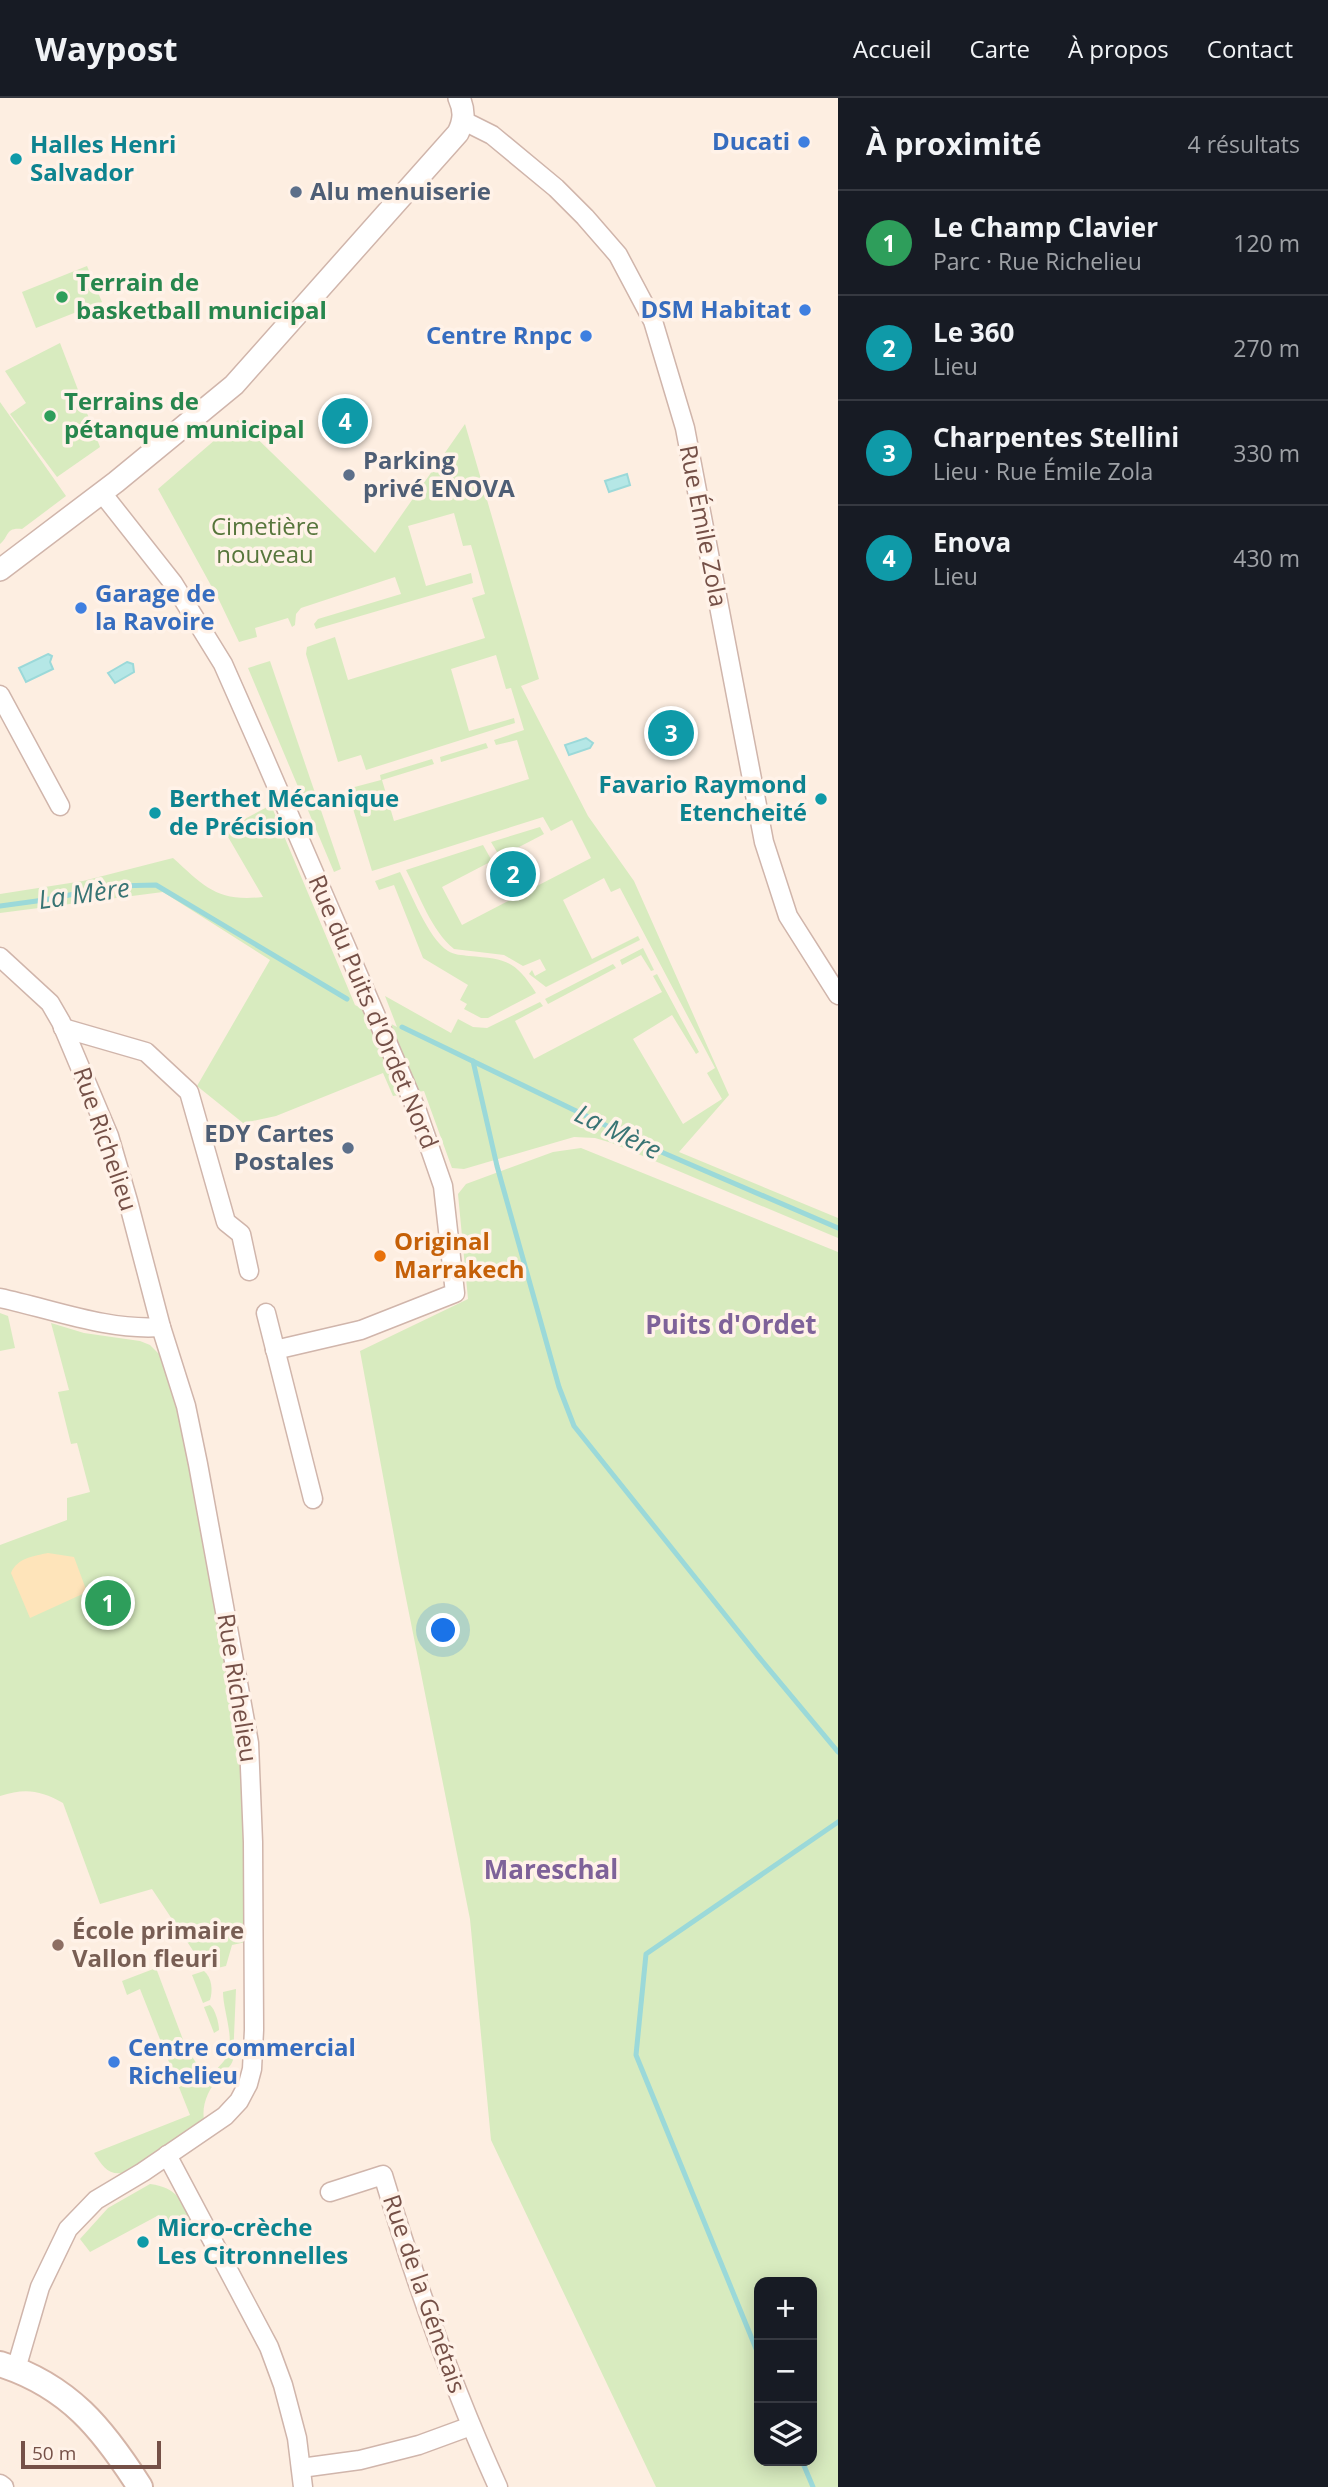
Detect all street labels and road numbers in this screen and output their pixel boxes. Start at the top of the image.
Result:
street label: Rue Émile Zola [673,442,736,609]
street label: Rue du Puits d'Ordet Nord [302,869,447,1153]
street label: Rue Richelieu [66,1062,146,1215]
street label: Rue Richelieu [210,1611,267,1764]
street label: Rue de la Génétais [376,2190,475,2397]

